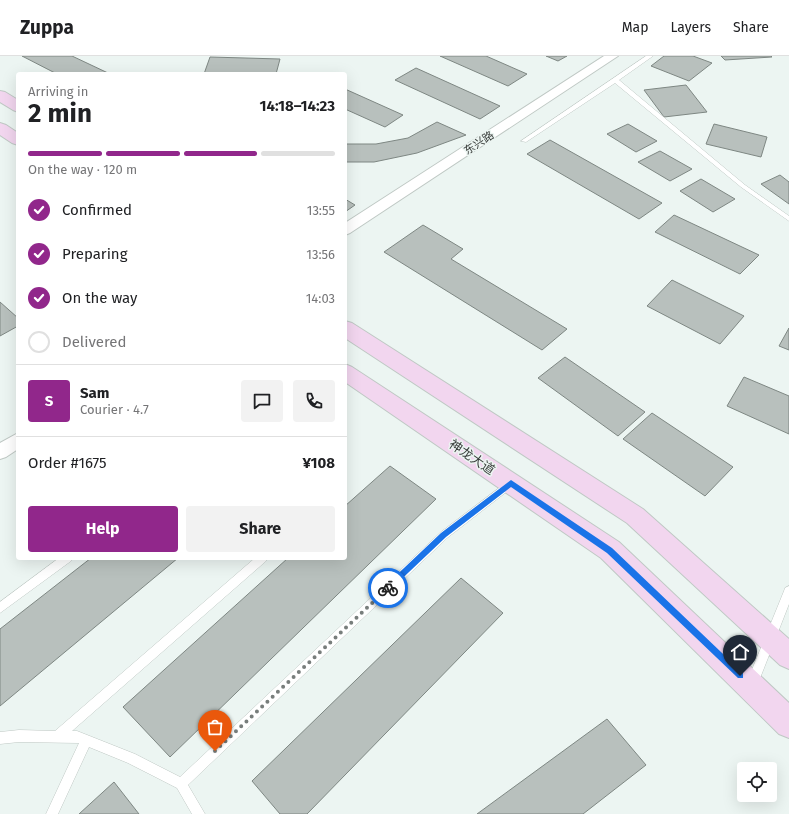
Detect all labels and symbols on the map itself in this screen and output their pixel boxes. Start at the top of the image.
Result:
street label: 东兴路 [462,129,496,157]
street label: 神龙大道 [446,436,498,478]
courier [368,568,408,608]
pin [723,635,757,676]
pin [198,710,232,751]

